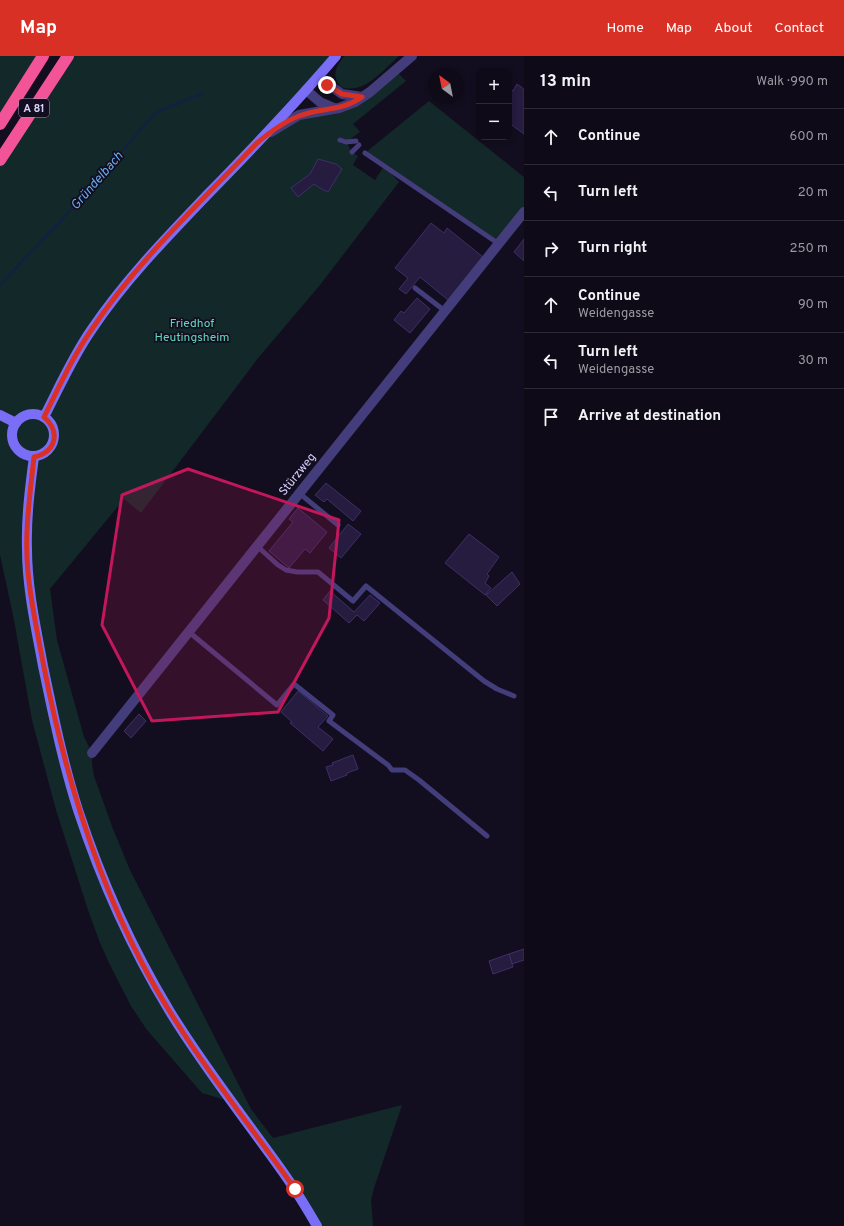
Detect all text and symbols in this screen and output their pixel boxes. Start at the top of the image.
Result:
text: Map [20,16,57,40]
text: Home [607,20,644,37]
text: Map [666,20,692,37]
text: About [714,20,753,37]
text: Contact [775,20,824,37]
north arrow [428,68,464,104]
map controls [476,68,512,140]
button: + [476,68,512,104]
text: 13 min [540,71,591,93]
text: Walk · 990 m [756,74,828,90]
route end [318,76,336,94]
road number: A 81 [19,99,49,117]
button: − [476,104,512,140]
icon: ahead [540,126,562,148]
text: Continue [578,127,640,146]
text: 600 m [790,129,828,145]
water label: Gründelbach [68,149,127,214]
icon: left [540,182,562,204]
text: Turn left [578,183,638,202]
text: 20 m [798,185,828,201]
icon: right [540,238,562,260]
text: Turn right [578,239,647,258]
text: 250 m [790,241,828,257]
text: Continue [578,287,640,306]
icon: ahead [540,294,562,316]
text: 90 m [798,297,828,313]
text: Weidengasse [578,306,654,322]
park label: Friedhof Heutingsheim [155,316,229,346]
text: Turn left [578,343,638,362]
icon: left [540,350,562,372]
text: 30 m [798,353,828,369]
text: Weidengasse [578,362,654,378]
icon: arrive [540,406,562,428]
text: Arrive at destination [578,407,721,426]
street label: Stürzweg [276,450,320,499]
route start [286,1180,304,1198]

